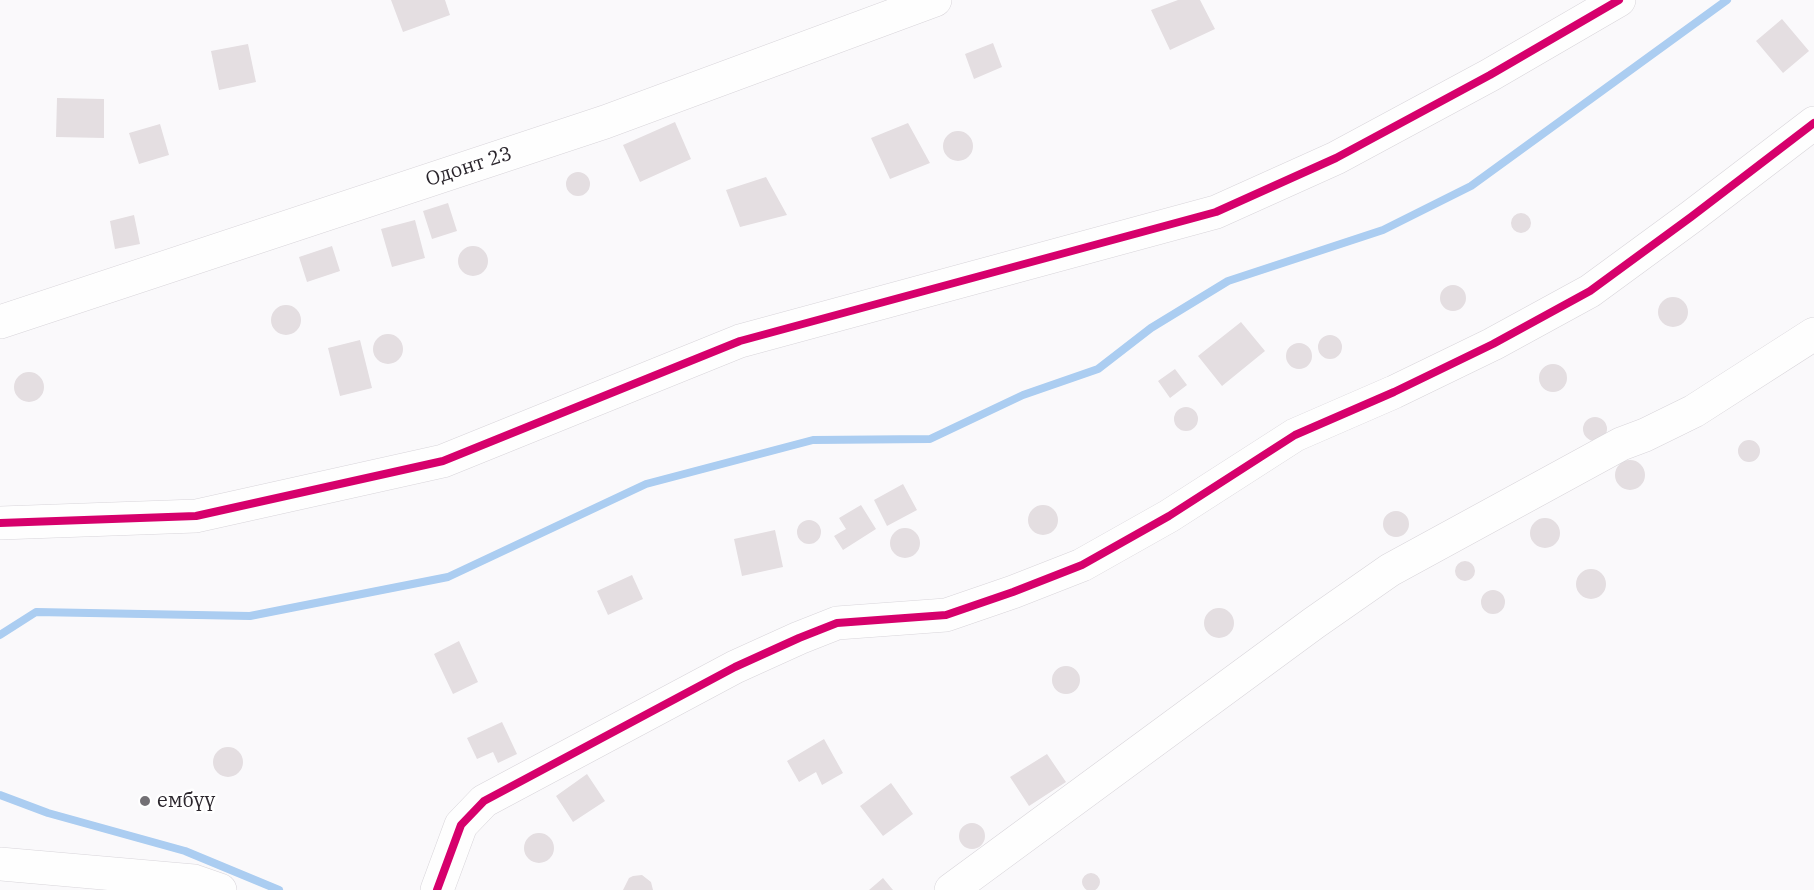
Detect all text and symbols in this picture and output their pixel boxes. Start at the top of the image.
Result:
street label: Одонт 23 [423,142,515,192]
place label: ембүү [157,789,215,813]
marker: ембүү [138,794,152,808]

